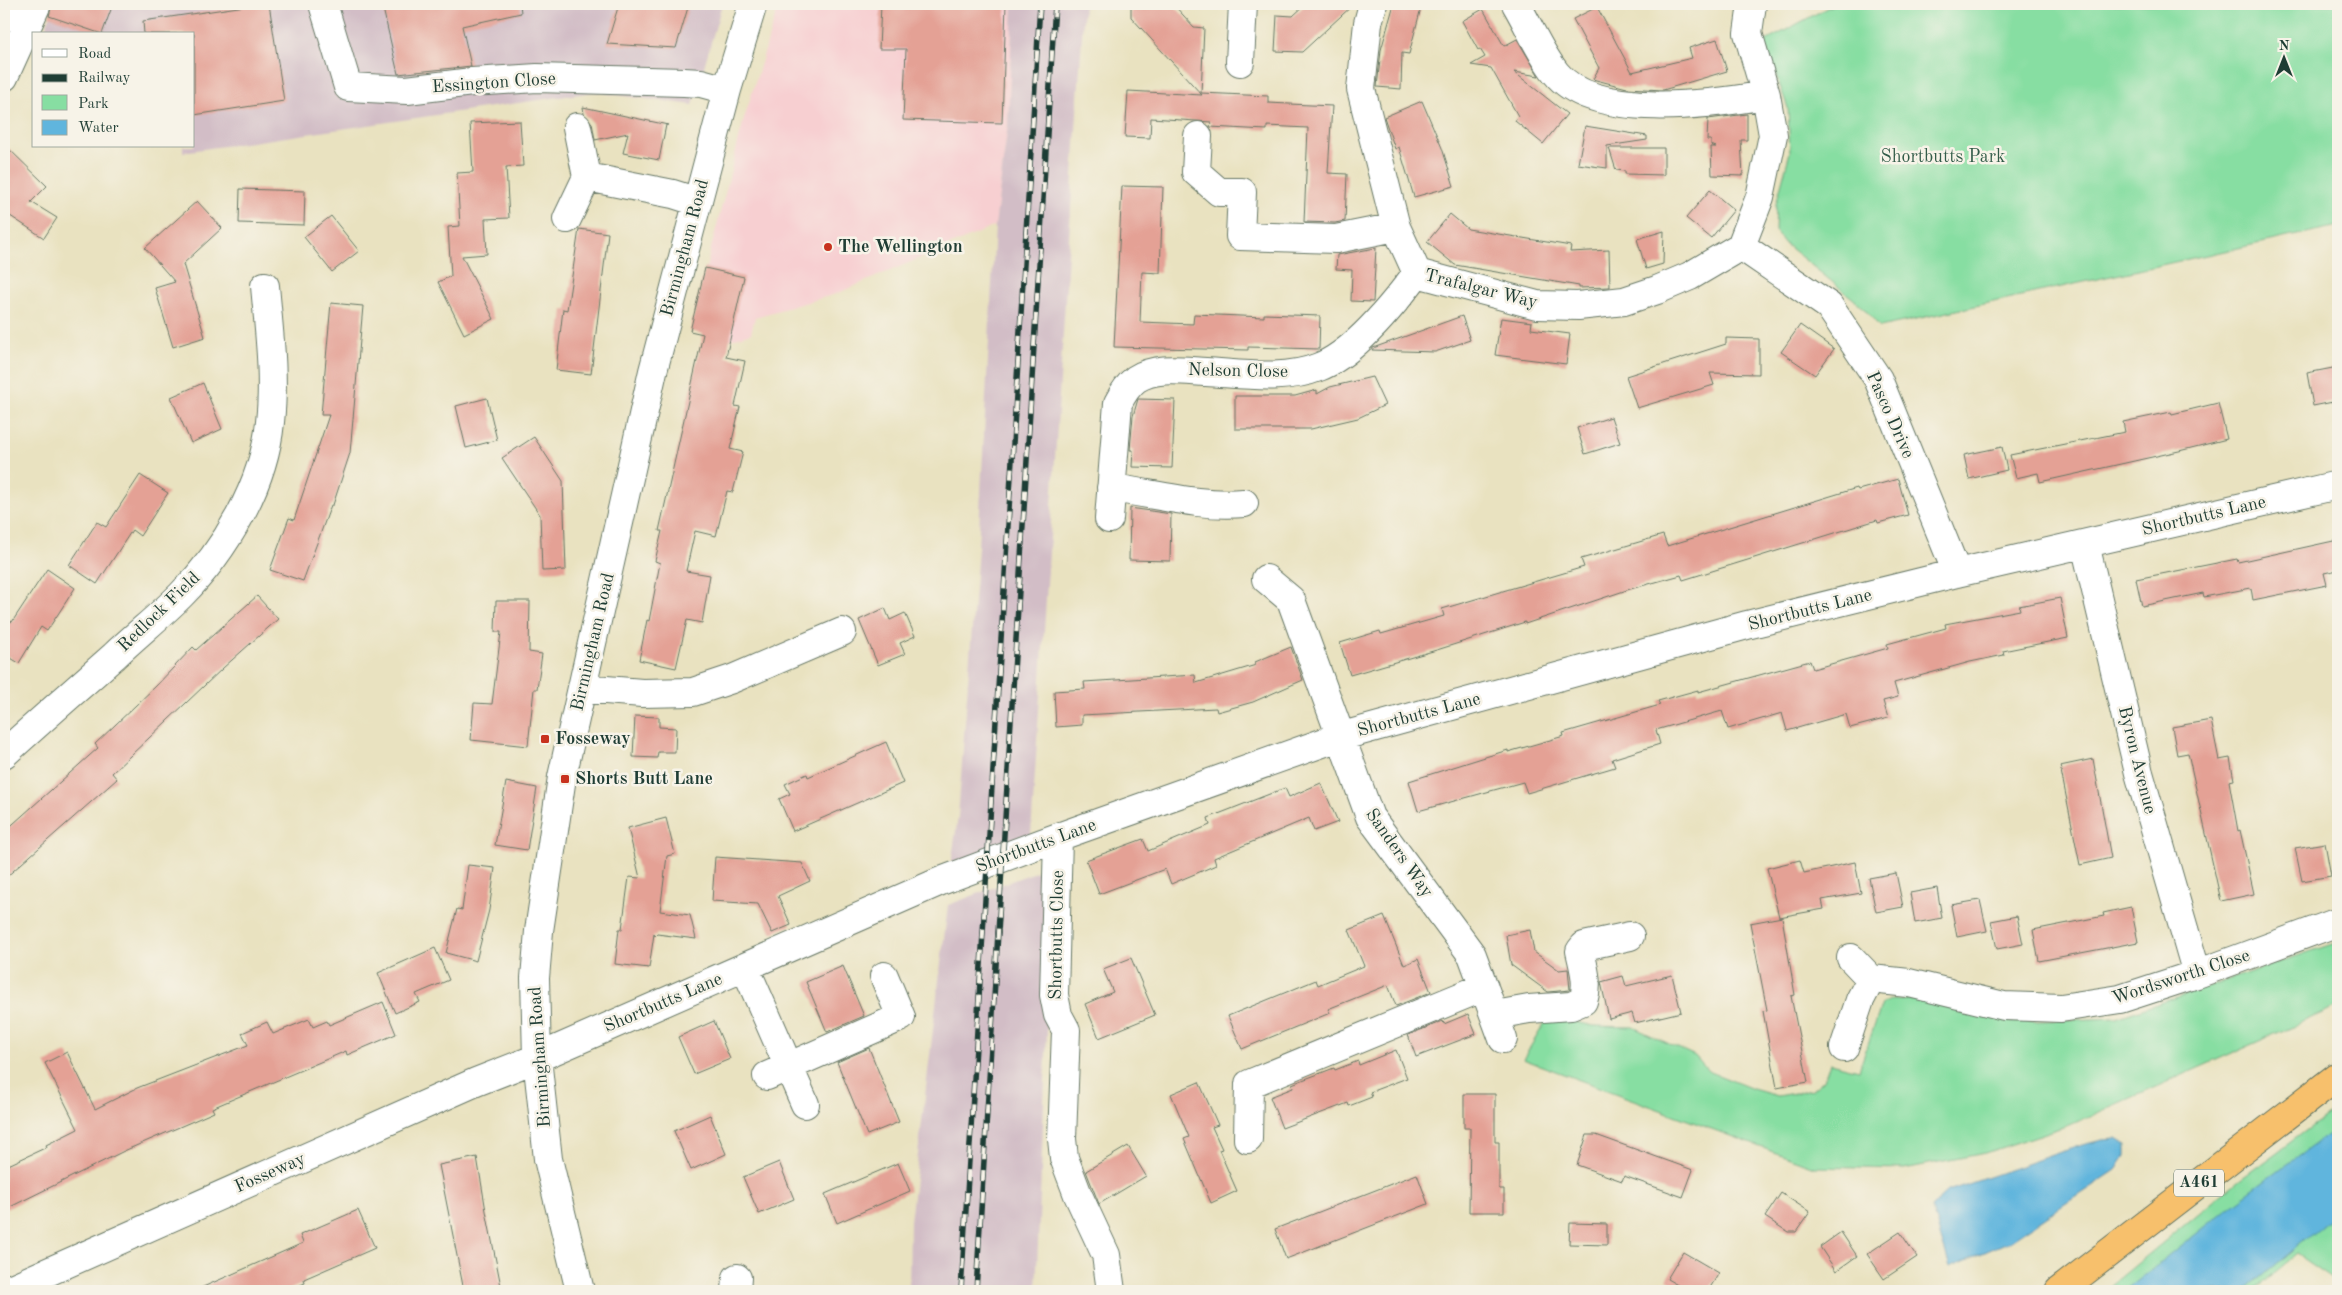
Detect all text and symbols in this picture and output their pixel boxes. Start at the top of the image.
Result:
legend [32,32,195,148]
north arrow [2260,32,2310,82]
text: N [2279,39,2290,53]
text: Road [78,47,112,62]
street label: Essington Close [431,70,557,96]
text: Railway [78,71,131,86]
text: Park [78,97,109,112]
text: Water [78,121,119,136]
park label: Shortbutts Park [1881,148,2005,166]
street label: Birmingham Road [658,177,712,319]
place label: The Wellington [838,238,963,256]
marker: The Wellington [822,241,834,253]
street label: Trafalgar Way [1423,266,1540,312]
street label: Nelson Close [1188,361,1288,381]
street label: Pasco Drive [1863,369,1917,461]
street label: Shortbutts Lane [2140,493,2268,539]
street label: Redlock Field [115,569,203,655]
street label: Birmingham Road [568,571,618,713]
street label: Shortbutts Lane [1746,586,1874,634]
street label: Shortbutts Lane [1355,690,1483,740]
street label: Byron Avenue [2115,704,2159,816]
place label: Fosseway [555,730,631,748]
marker: Fosseway [539,733,551,745]
place label: Shorts Butt Lane [575,770,713,788]
marker: Shorts Butt Lane [559,773,571,785]
street label: Sanders Way [1362,805,1436,901]
street label: Shortbutts Lane [973,816,1099,876]
street label: Shortbutts Close [1047,870,1067,1000]
street label: Wordsworth Close [2110,946,2252,1008]
street label: Shortbutts Lane [601,970,725,1036]
street label: Birmingham Road [526,986,554,1128]
street label: Fosseway [232,1149,308,1197]
road number: A461 [2174,1170,2224,1196]

